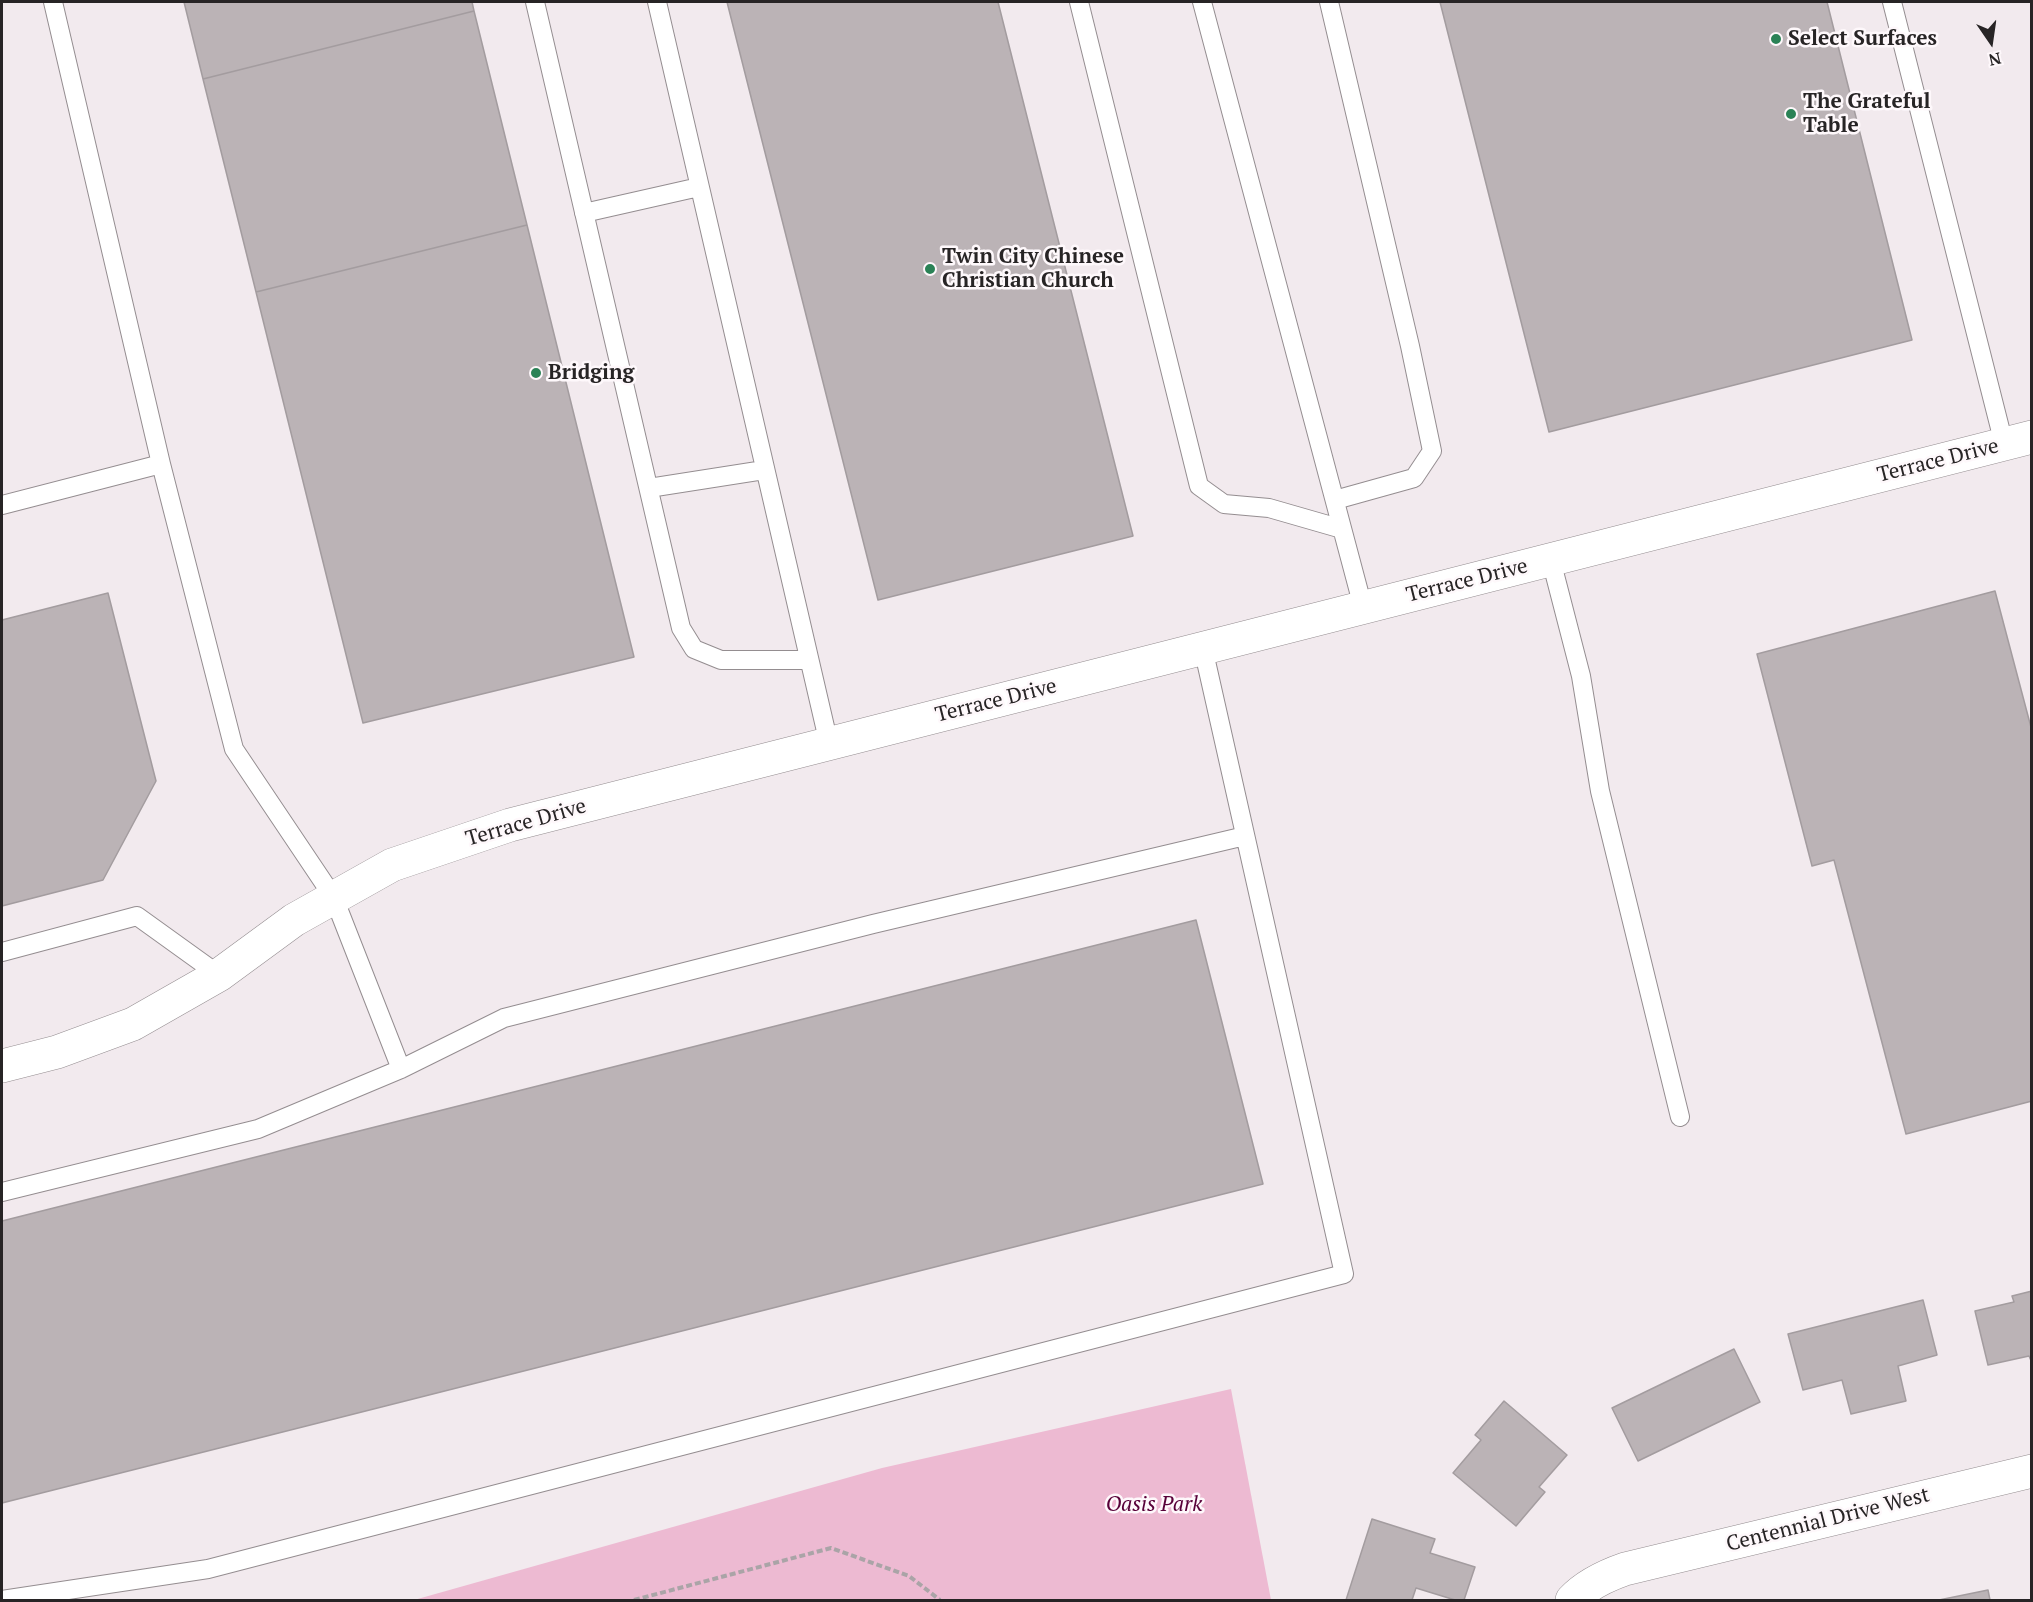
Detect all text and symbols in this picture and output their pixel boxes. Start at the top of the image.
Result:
north arrow [1961,12,2021,72]
place label: Select Surfaces [1788,26,1937,52]
marker: Select Surfaces [1769,32,1783,46]
text: N [1987,47,2003,72]
place label: The Grateful Table [1803,89,1930,139]
marker: The Grateful Table [1784,107,1798,121]
place label: Twin City Chinese Christian Church [942,244,1124,294]
marker: Twin City Chinese Christian Church [923,262,937,276]
place label: Bridging [548,360,634,386]
marker: Bridging [529,366,543,380]
street label: Terrace Drive [1875,434,2001,488]
street label: Terrace Drive [1404,554,1530,608]
street label: Terrace Drive [933,674,1059,728]
street label: Terrace Drive [463,794,589,852]
street label: Centennial Drive West [1724,1483,1932,1557]
park label: Oasis Park [1106,1492,1202,1518]

